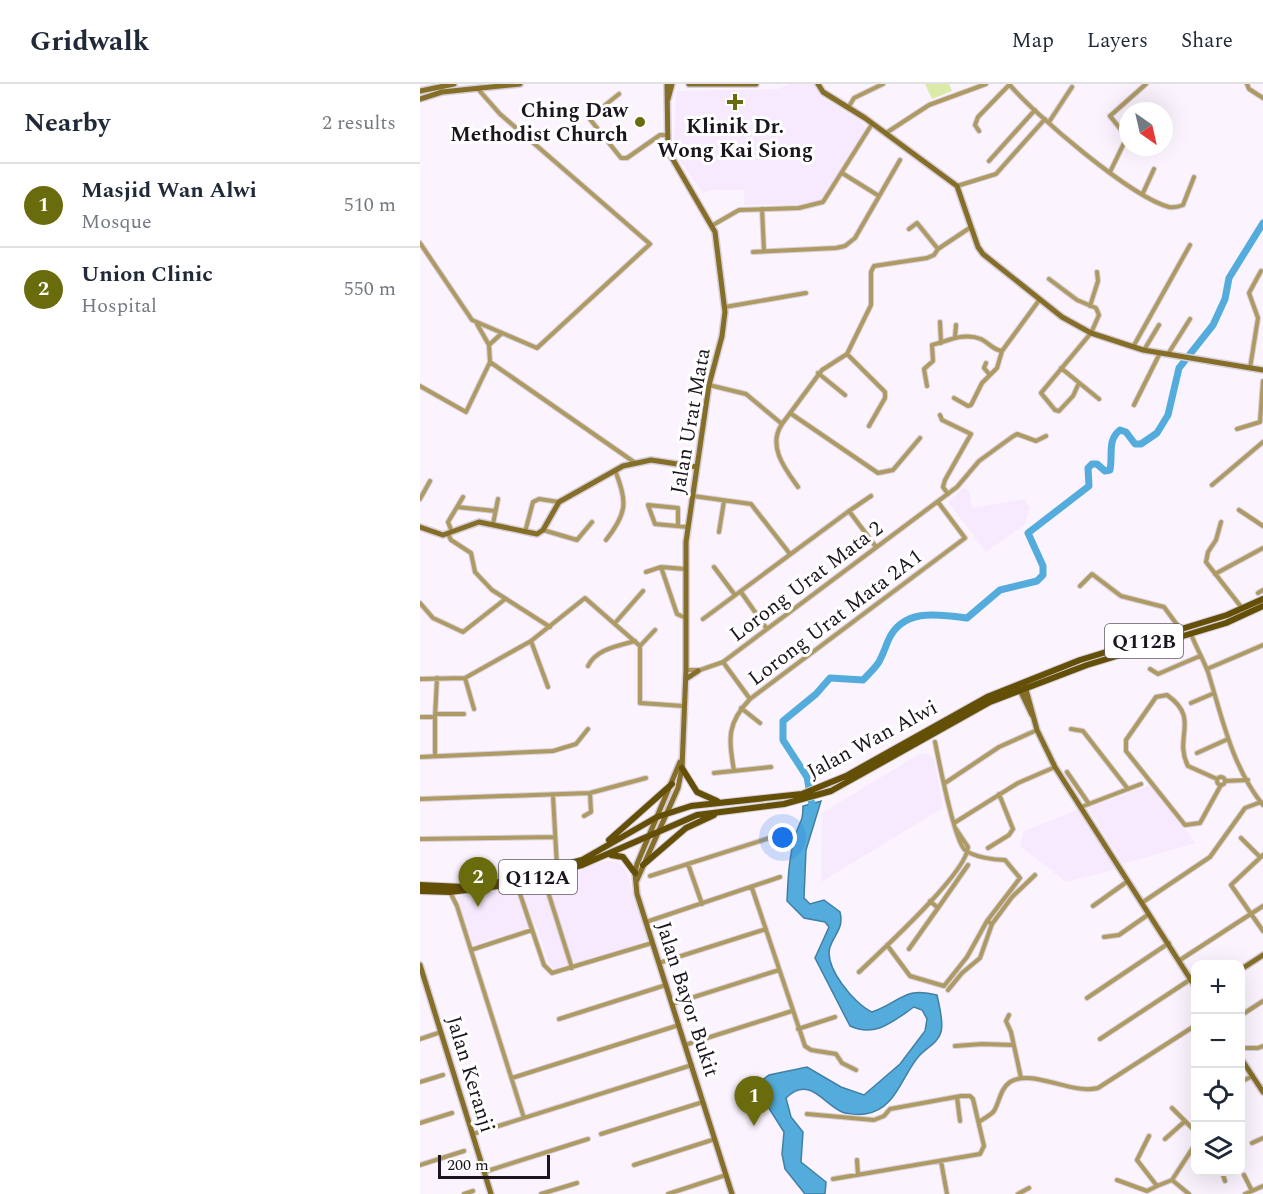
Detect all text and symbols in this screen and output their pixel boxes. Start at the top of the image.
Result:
text: Gridwalk [30,20,149,63]
text: Map [1012,25,1054,57]
text: Layers [1087,25,1148,57]
text: Share [1181,25,1233,57]
marker: Klinik Dr. Wong Kai Siong [726,93,744,111]
place label: Ching Daw Methodist Church [450,95,630,151]
north arrow [1119,102,1173,156]
text: Nearby [24,103,110,143]
text: 2 results [322,108,396,138]
place label: Klinik Dr. Wong Kai Siong [657,111,813,167]
marker: Ching Daw Methodist Church [633,115,647,129]
text: Masjid Wan Alwi [81,174,257,207]
text: 1 [38,190,49,220]
text: 510 m [344,190,396,220]
text: Mosque [81,207,152,237]
text: Union Clinic [81,258,213,291]
text: 2 [38,274,49,304]
text: 550 m [344,274,396,304]
text: Hospital [81,291,157,321]
street label: Jalan Urat Mata [662,345,720,497]
street label: Lorong Urat Mata 2 [723,513,890,650]
street label: Lorong Urat Mata 2A1 [742,541,930,694]
road number: Q112B [1105,624,1183,658]
street label: Jalan Wan Alwi [802,692,943,788]
your location [768,823,797,852]
pin: 2 [458,858,498,907]
road number: Q112A [499,860,577,894]
street label: Jalan Bayor Bukit [647,918,727,1081]
map controls [1191,960,1245,1176]
button: + [1191,960,1245,1014]
street label: Jalan Keranji [437,1012,503,1137]
button: − [1191,1014,1245,1068]
button: locate [1191,1068,1245,1122]
pin: 1 [734,1076,774,1126]
button: layers [1191,1122,1245,1176]
scale bar [438,1152,550,1180]
text: 200 m [447,1153,489,1177]

